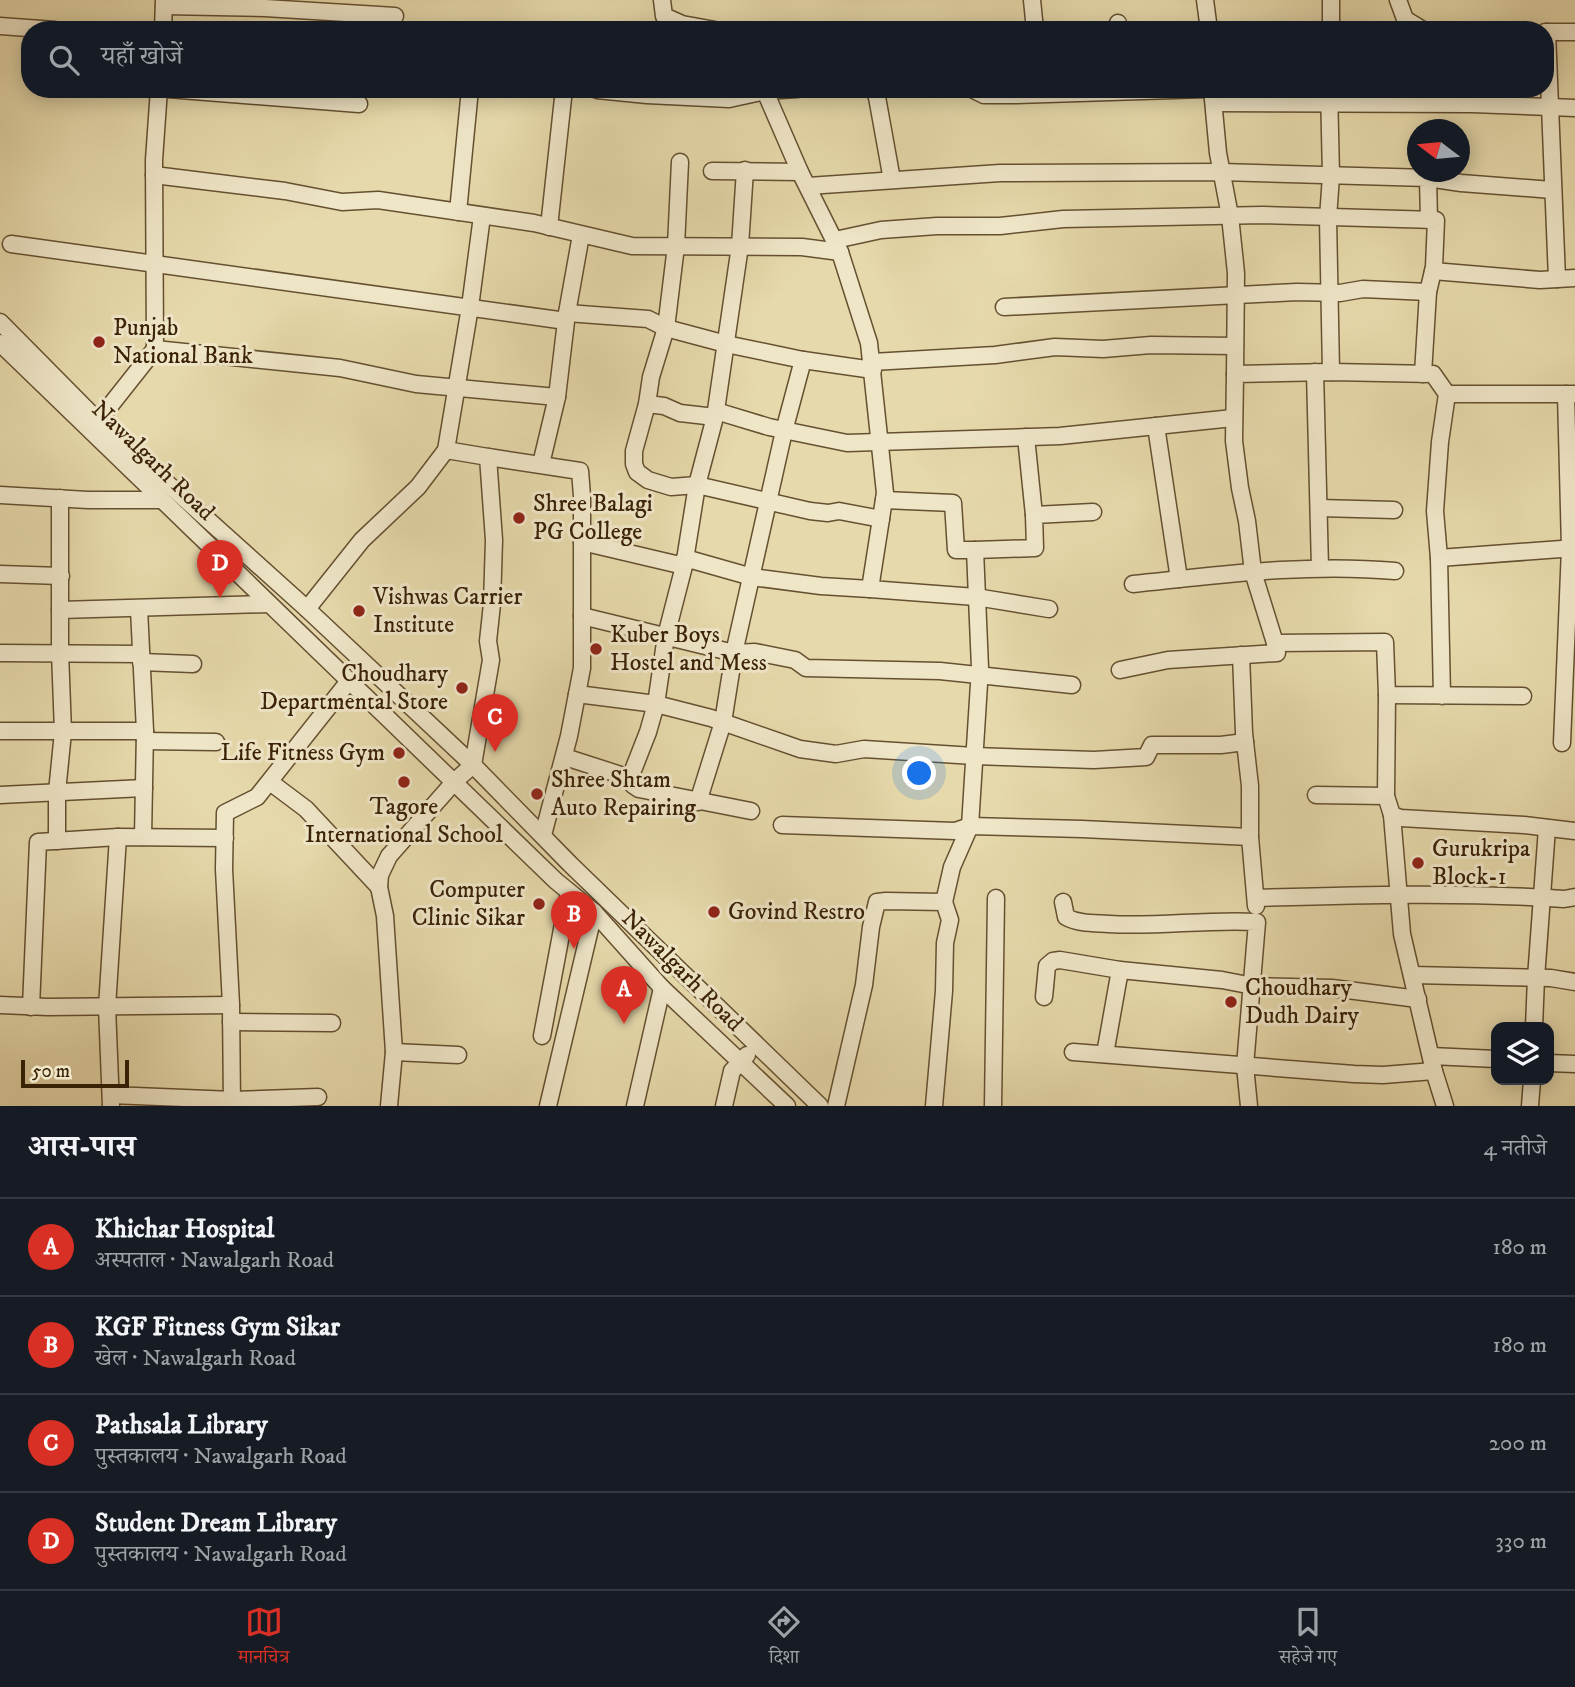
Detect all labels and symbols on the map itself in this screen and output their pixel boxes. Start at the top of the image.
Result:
north arrow [1407,119,1470,182]
place label: Punjab National Bank [113,313,253,371]
marker: Punjab National Bank [91,334,107,350]
street label: Nawalgarh Road [85,395,221,527]
place label: Shree Balagi PG College [533,489,653,547]
marker: Shree Balagi PG College [511,510,527,526]
pin: D [197,540,243,598]
place label: Vishwas Carrier Institute [372,582,522,640]
marker: Vishwas Carrier Institute [351,603,367,619]
place label: Kuber Boys Hostel and Mess [610,620,767,678]
marker: Kuber Boys Hostel and Mess [588,641,604,657]
place label: Choudhary Departmental Store [260,659,449,717]
marker: Choudhary Departmental Store [454,680,470,696]
pin: C [472,694,518,752]
place label: Life Fitness Gym [221,738,385,768]
marker: Life Fitness Gym [391,745,407,761]
your location [902,756,936,790]
place label: Shree Shtam Auto Repairing [551,765,696,823]
marker: Tagore International School [396,774,412,790]
marker: Shree Shtam Auto Repairing [529,786,545,802]
place label: Tagore International School [305,792,504,850]
place label: Gurukripa Block-1 [1432,834,1531,892]
marker: Gurukripa Block-1 [1410,855,1426,871]
place label: Computer Clinic Sikar [412,875,525,933]
pin: B [551,891,597,949]
marker: Computer Clinic Sikar [531,896,547,912]
place label: Govind Restro [728,897,865,927]
street label: Nawalgarh Road [615,904,749,1038]
marker: Govind Restro [706,904,722,920]
pin: A [601,966,647,1024]
place label: Choudhary Dudh Dairy [1245,973,1359,1031]
marker: Choudhary Dudh Dairy [1223,994,1239,1010]
scale bar [21,1057,130,1089]

